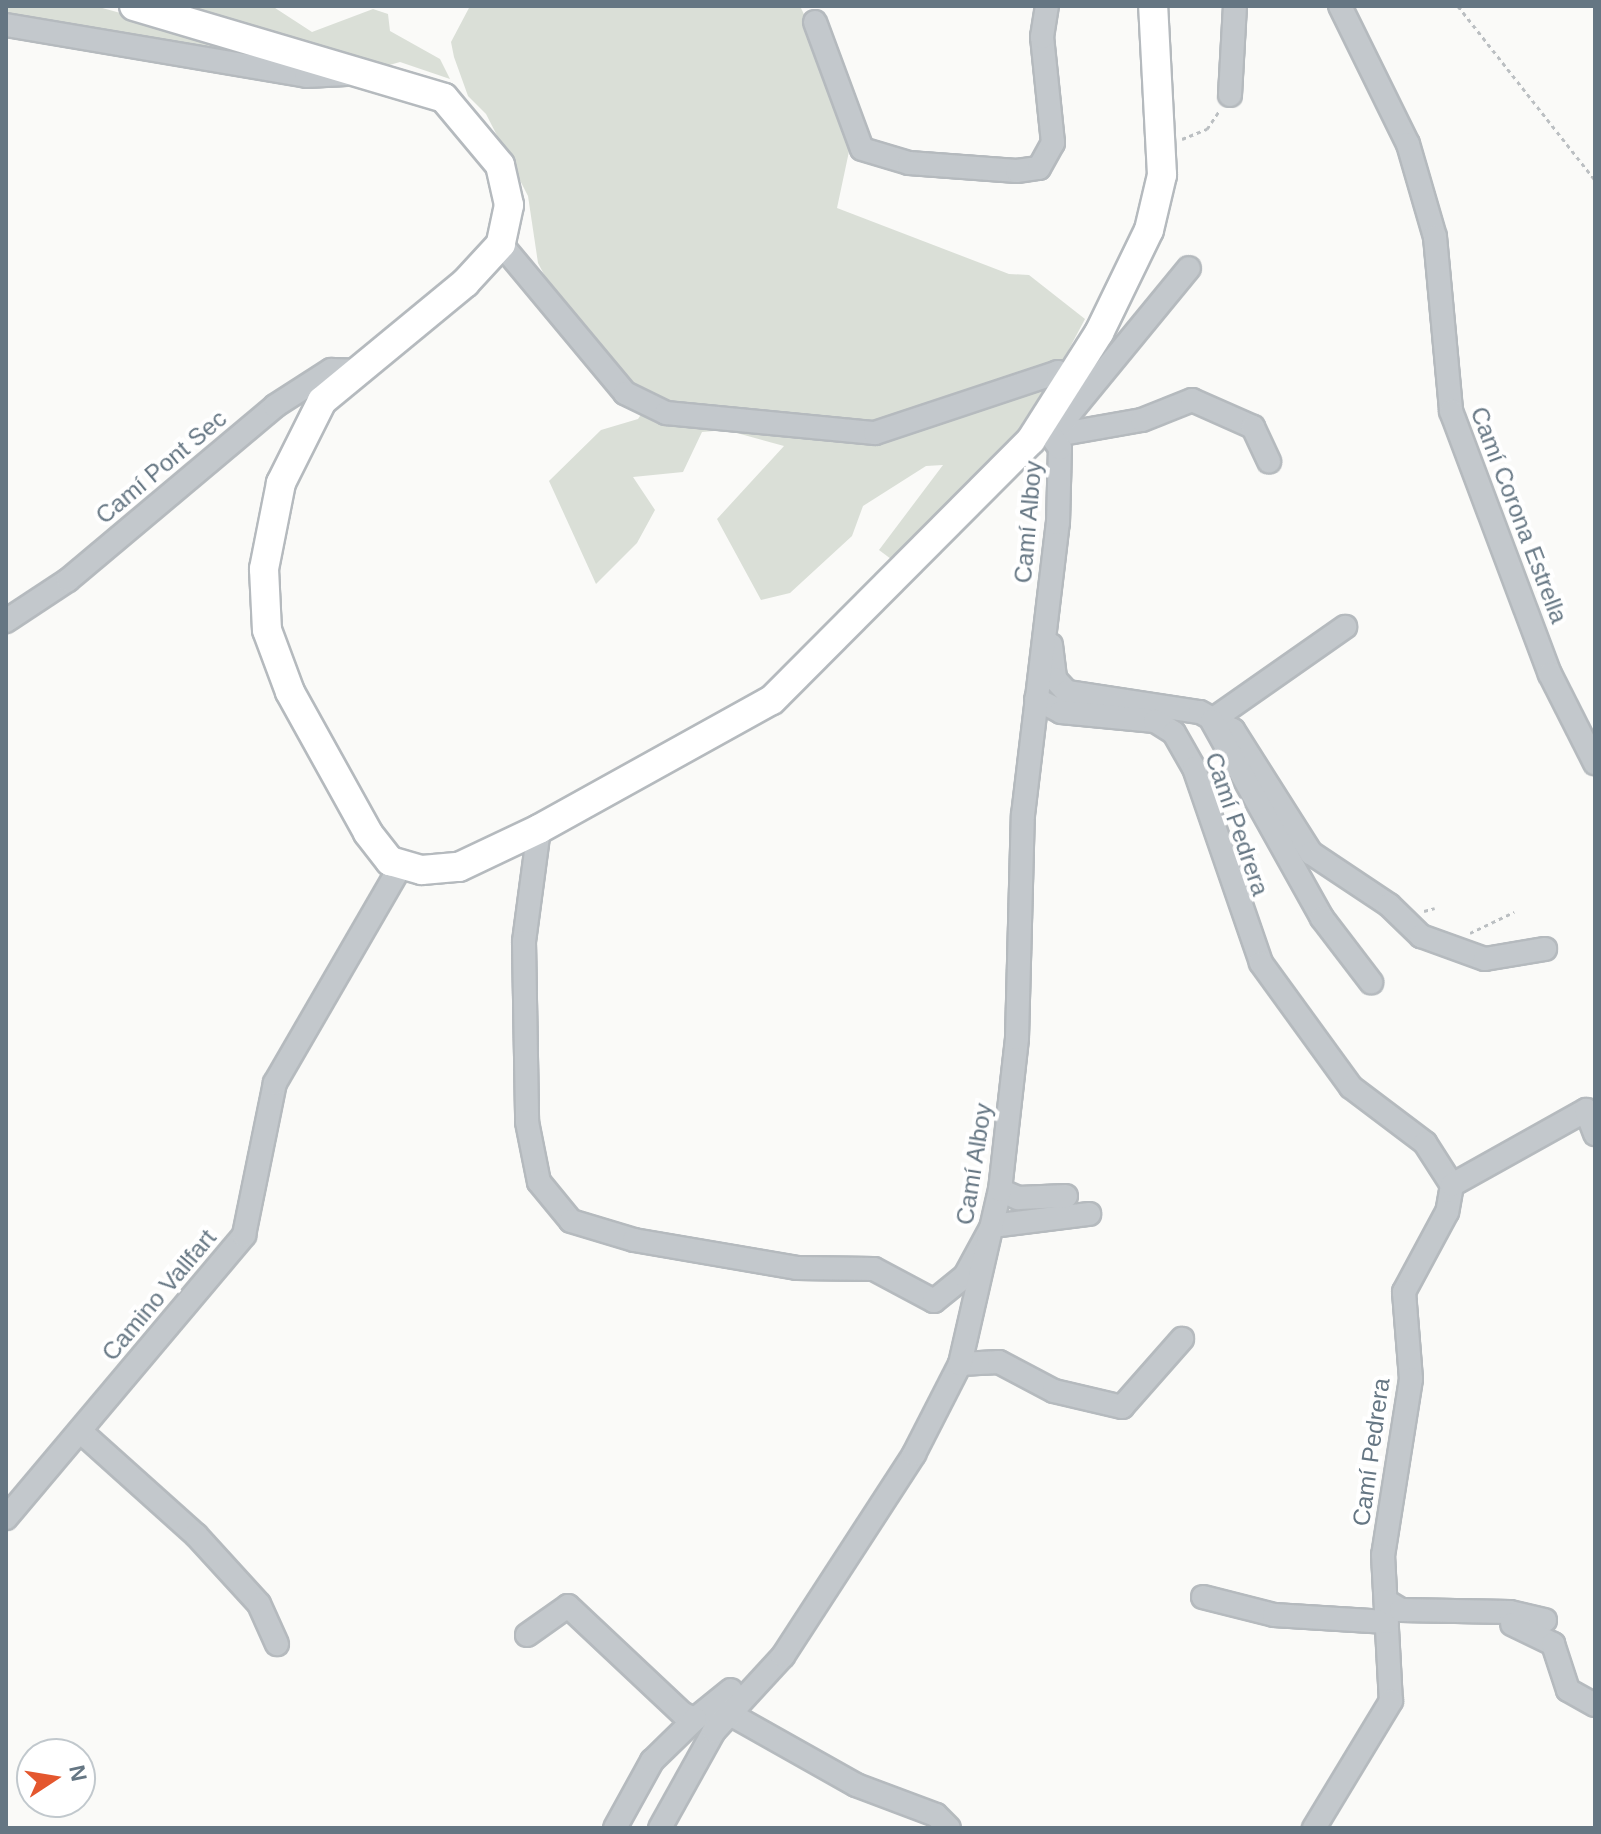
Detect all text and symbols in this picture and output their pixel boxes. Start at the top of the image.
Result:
street label: Camí Corona Estrella [1464,403,1574,627]
street label: Camí Pont Sec [90,404,232,530]
street label: Camí Alboy [1008,459,1048,585]
street label: Camí Pedrera [1199,749,1275,899]
street label: Camí Alboy [950,1100,998,1228]
street label: Camino Vallfart [96,1224,222,1366]
street label: Camí Pedrera [1346,1376,1396,1528]
north arrow [16,1738,96,1818]
text: N [64,1763,92,1784]

